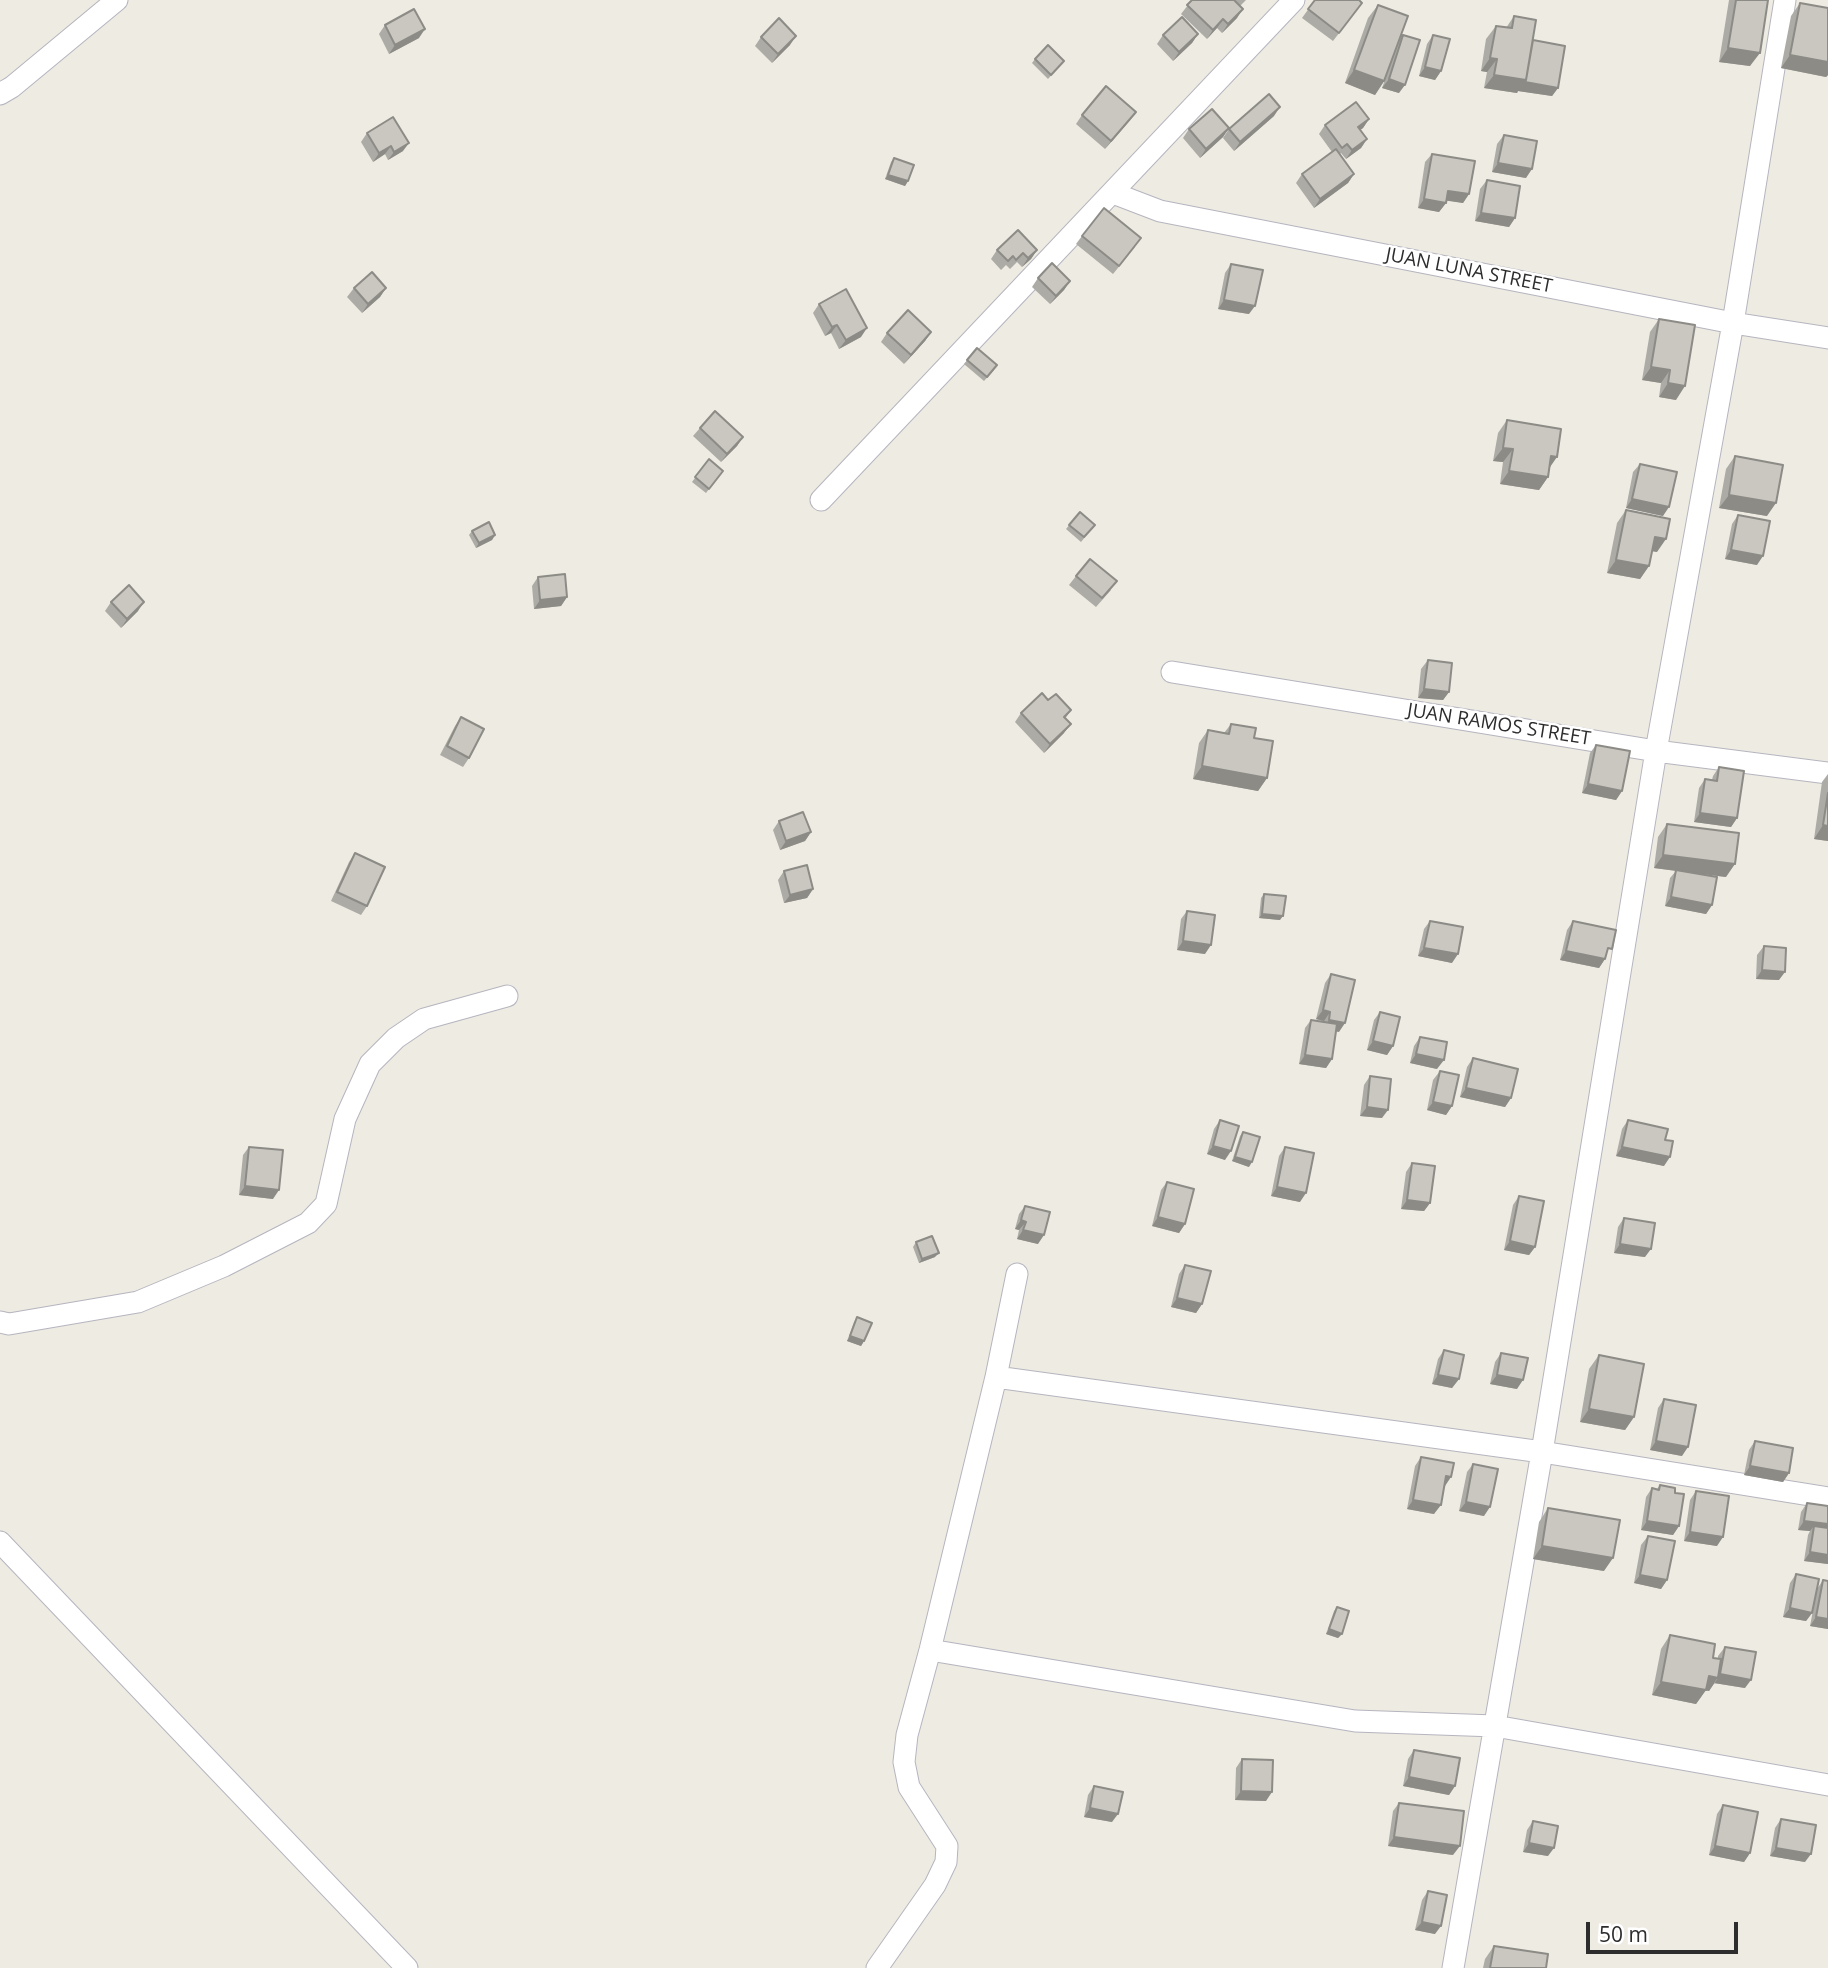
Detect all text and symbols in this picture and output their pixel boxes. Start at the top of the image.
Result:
street label: JUAN LUNA STREET [1384,244,1554,298]
street label: JUAN RAMOS STREET [1406,699,1592,751]
scale bar [1590,1909,1742,1953]
text: 50 m [1599,1920,1648,1948]

